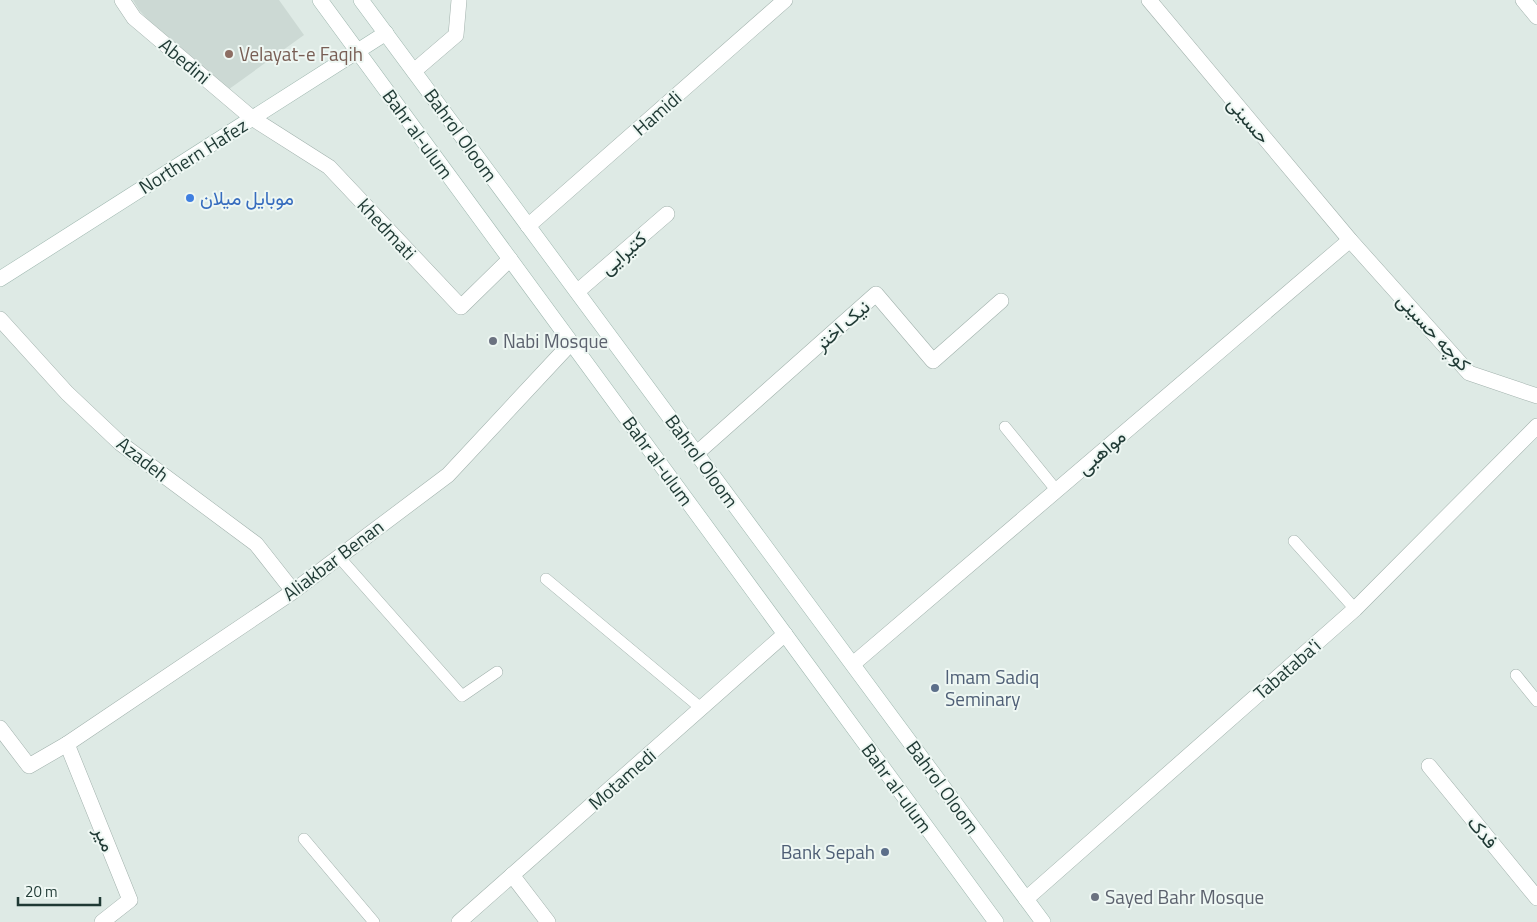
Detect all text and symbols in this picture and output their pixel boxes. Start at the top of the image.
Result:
street label: Abedini [153,30,217,91]
place label: Velayat-e Faqih [239,39,363,68]
marker: Velayat-e Faqih [223,48,235,60]
street label: Bahrol Oloom [418,82,505,187]
street label: Bahr al-ulum [376,83,461,185]
street label: Hamidi [626,83,688,142]
street label: حسینی [1221,90,1278,150]
street label: Northern Hafez [133,111,253,201]
place label: موبایل میلان [200,183,294,212]
street label: khedmati [351,191,424,266]
marker: موبایل میلان [184,192,196,204]
street label: کتیرایی [593,224,653,281]
street label: کوچه حسینی [1390,286,1478,377]
street label: نیک اختر [807,292,876,358]
place label: Nabi Mosque [503,326,608,355]
marker: Nabi Mosque [487,335,499,347]
street label: Bahrol Oloom [659,408,746,513]
street label: Bahr al-ulum [616,410,701,512]
street label: مواهبی [1070,422,1132,481]
street label: Azadeh [111,429,176,488]
street label: Aliakbar Benan [276,512,389,607]
street label: Tabataba'i [1247,631,1327,706]
place label: Imam Sadiq Seminary [945,662,1039,713]
marker: Imam Sadiq Seminary [929,682,941,694]
street label: Bahrol Oloom [900,734,987,839]
street label: Bahr al-ulum [855,737,940,839]
street label: Motamedi [581,741,662,816]
street label: فدک [1461,809,1506,854]
street label: میر [87,821,124,856]
place label: Bank Sepah [781,837,875,866]
marker: Bank Sepah [879,846,891,858]
scale bar [18,874,100,906]
text: 20 m [25,880,58,903]
place label: Sayed Bahr Mosque [1105,882,1264,911]
marker: Sayed Bahr Mosque [1089,891,1101,903]

